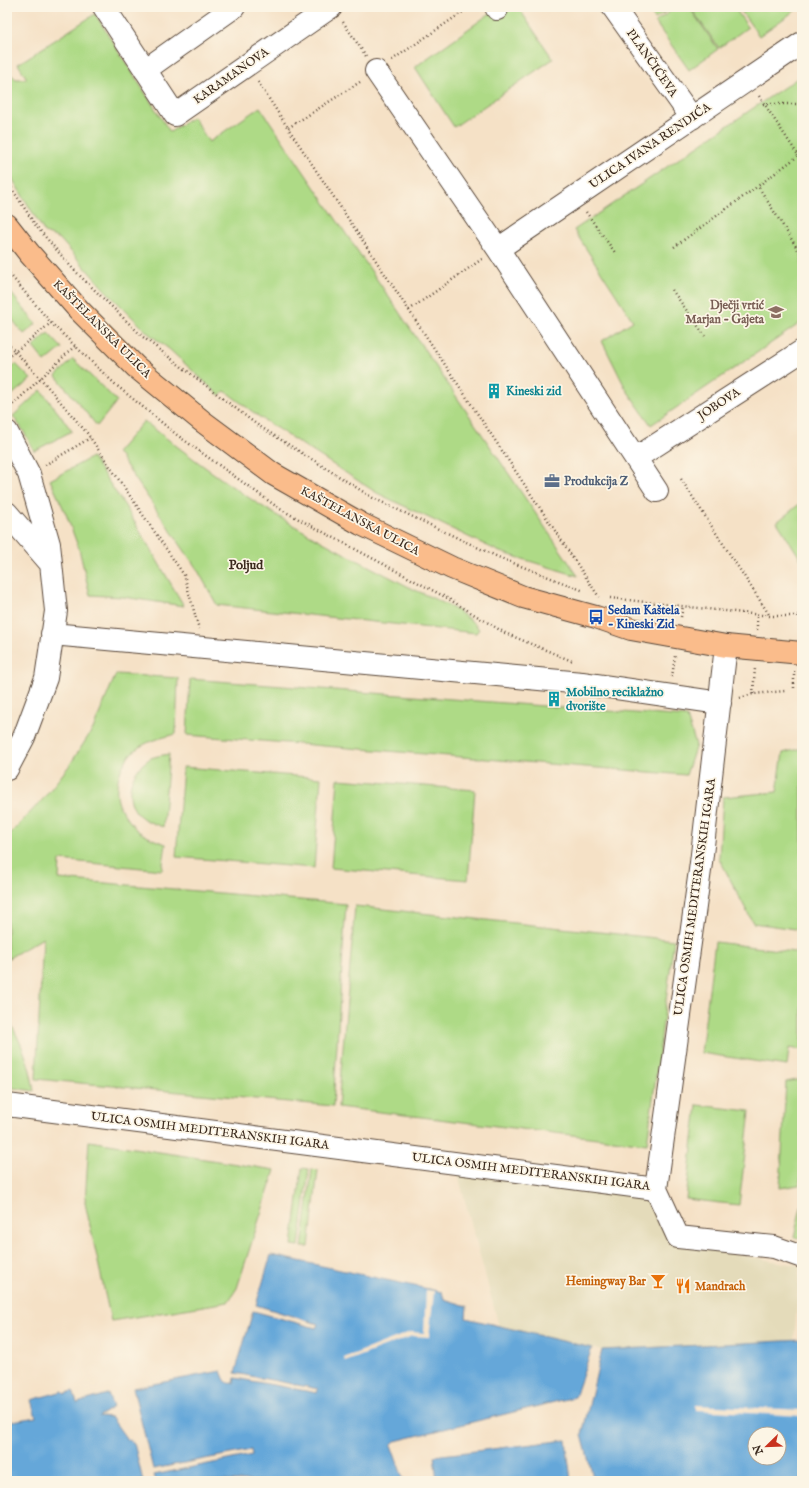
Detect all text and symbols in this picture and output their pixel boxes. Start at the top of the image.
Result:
street label: PLANČIĆEVA [623,25,682,101]
street label: KARAMANOVA [190,44,272,108]
street label: ULICA IVANA RENDIĆA [586,98,714,192]
street label: KAŠTELANSKA ULICA [50,276,156,382]
place label: Dječji vrtić Marjan - Gajeta [686,298,765,328]
school or university icon: Dječji vrtić Marjan - Gajeta [767,303,785,321]
building icon: Kineski zid [485,382,503,400]
place label: Kineski zid [506,384,562,399]
street label: JOBOVA [693,384,744,425]
office icon: Produkcija Z [543,472,561,490]
place label: Produkcija Z [564,474,629,490]
street label: KAŠTELANSKA ULICA [298,482,423,559]
district label: Poljud [229,557,264,574]
place label: Sedam Kaštela - Kineski Zid [608,603,680,632]
bus stop icon: Sedam Kaštela - Kineski Zid [587,608,605,626]
place label: Mobilno reciklažno dvorište [566,685,664,714]
building icon: Mobilno reciklažno dvorište [545,690,563,708]
street label: ULICA OSMIH MEDITERANSKIH IGARA [671,776,719,1017]
street label: ULICA OSMIH MEDITERANSKIH IGARA [90,1109,331,1153]
street label: ULICA OSMIH MEDITERANSKIH IGARA [411,1150,652,1194]
bar icon: Hemingway Bar [649,1272,667,1290]
place label: Hemingway Bar [566,1274,647,1290]
restaurant icon: Mandrach [674,1277,692,1295]
place label: Mandrach [695,1279,746,1294]
north arrow [747,1426,787,1466]
text: N [750,1442,767,1458]

